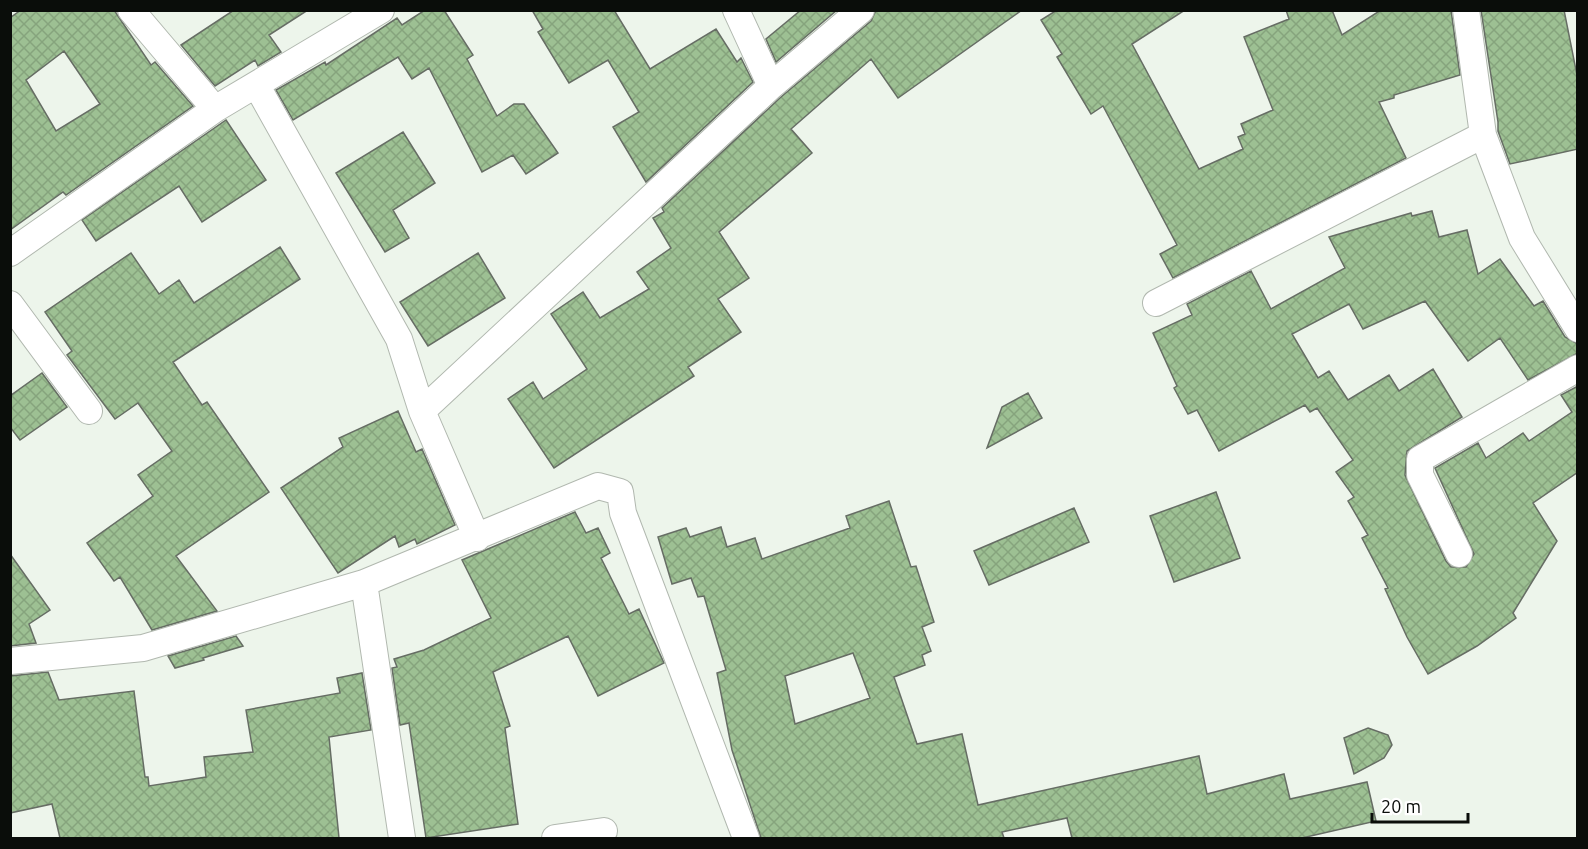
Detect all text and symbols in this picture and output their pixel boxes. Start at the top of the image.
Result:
scale bar [1372,786,1468,824]
text: 20 m [1381,796,1421,816]

